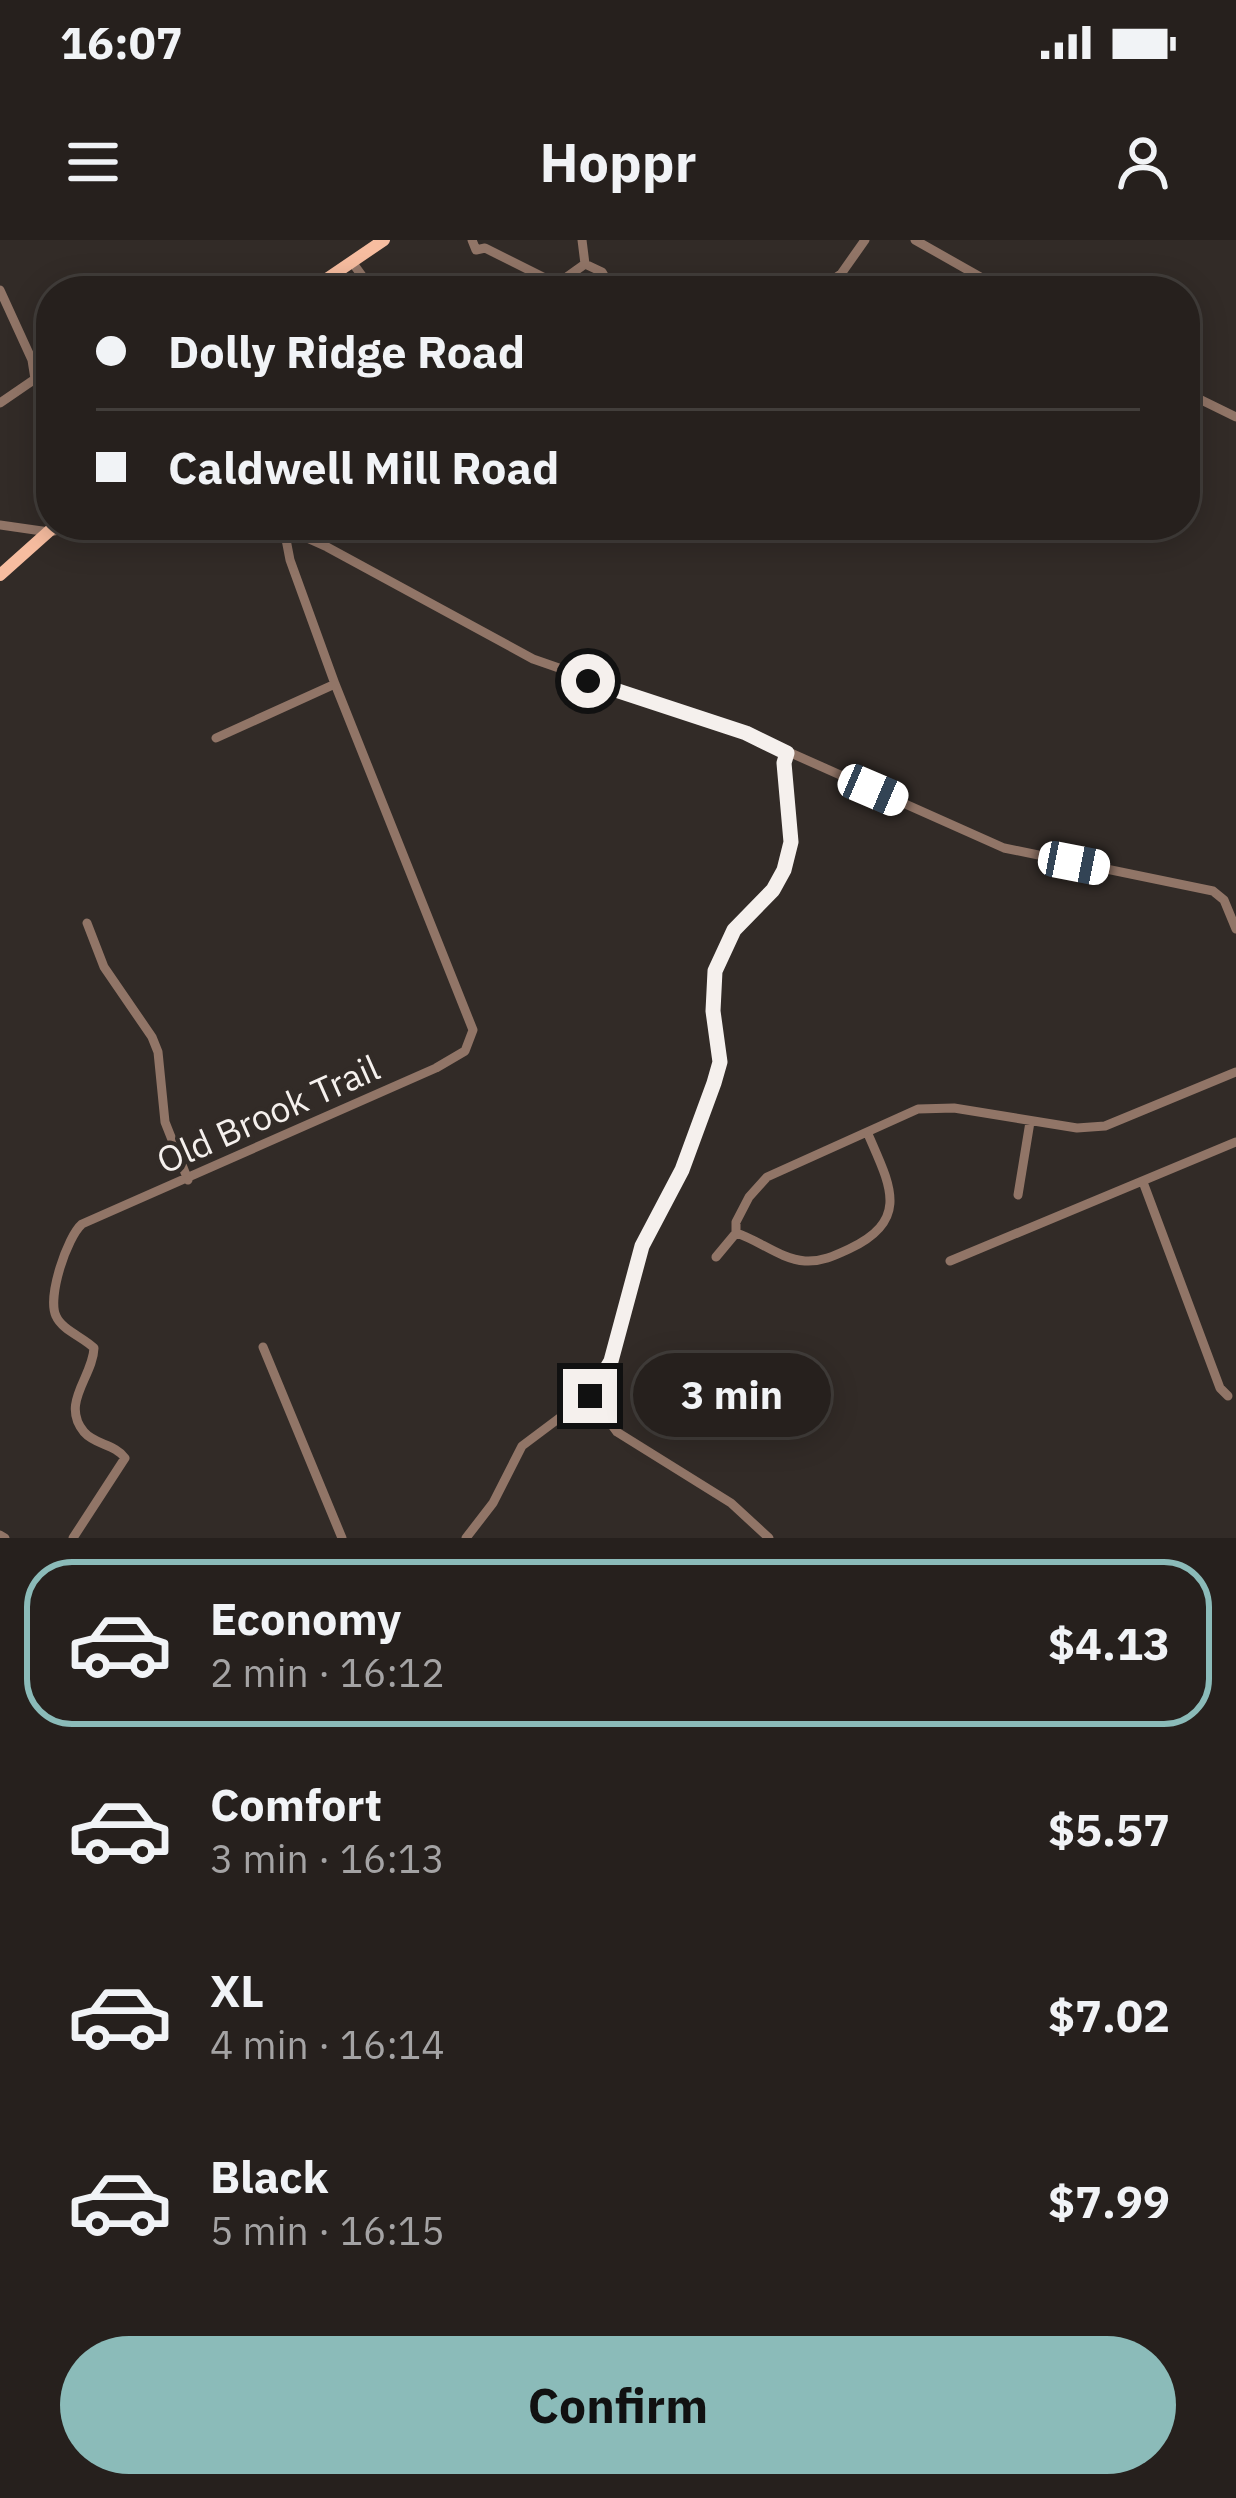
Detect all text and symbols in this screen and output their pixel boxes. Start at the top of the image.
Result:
text: 16:07 [60,13,183,71]
text: Hoppr [539,127,697,197]
icon: menu [60,129,126,195]
icon: person [1110,129,1176,195]
text: Dolly Ridge Road [168,322,525,380]
text: Caldwell Mill Road [168,438,559,496]
route start [561,654,615,708]
car [833,759,913,821]
car [1035,838,1113,888]
street label: Old Brook Trail [149,1043,387,1184]
callout: 3 min [632,1354,830,1438]
route end [563,1369,617,1423]
text: 3 min [681,1369,783,1420]
icon: car [66,1589,174,1697]
text: Economy [210,1589,401,1647]
text: $4.13 [1048,1614,1170,1672]
text: 2 min · 16:12 [210,1647,445,1698]
icon: car [66,1775,174,1883]
text: Comfort [210,1775,382,1833]
text: $5.57 [1048,1800,1170,1858]
text: 3 min · 16:13 [210,1833,445,1884]
icon: car [66,1961,174,2069]
text: XL [210,1961,264,2019]
text: $7.02 [1048,1986,1170,2044]
text: 4 min · 16:14 [210,2019,445,2070]
icon: car [66,2147,174,2255]
text: Black [210,2147,329,2205]
text: $7.99 [1048,2172,1170,2230]
text: 5 min · 16:15 [210,2205,445,2256]
button: Confirm [60,2336,1176,2474]

